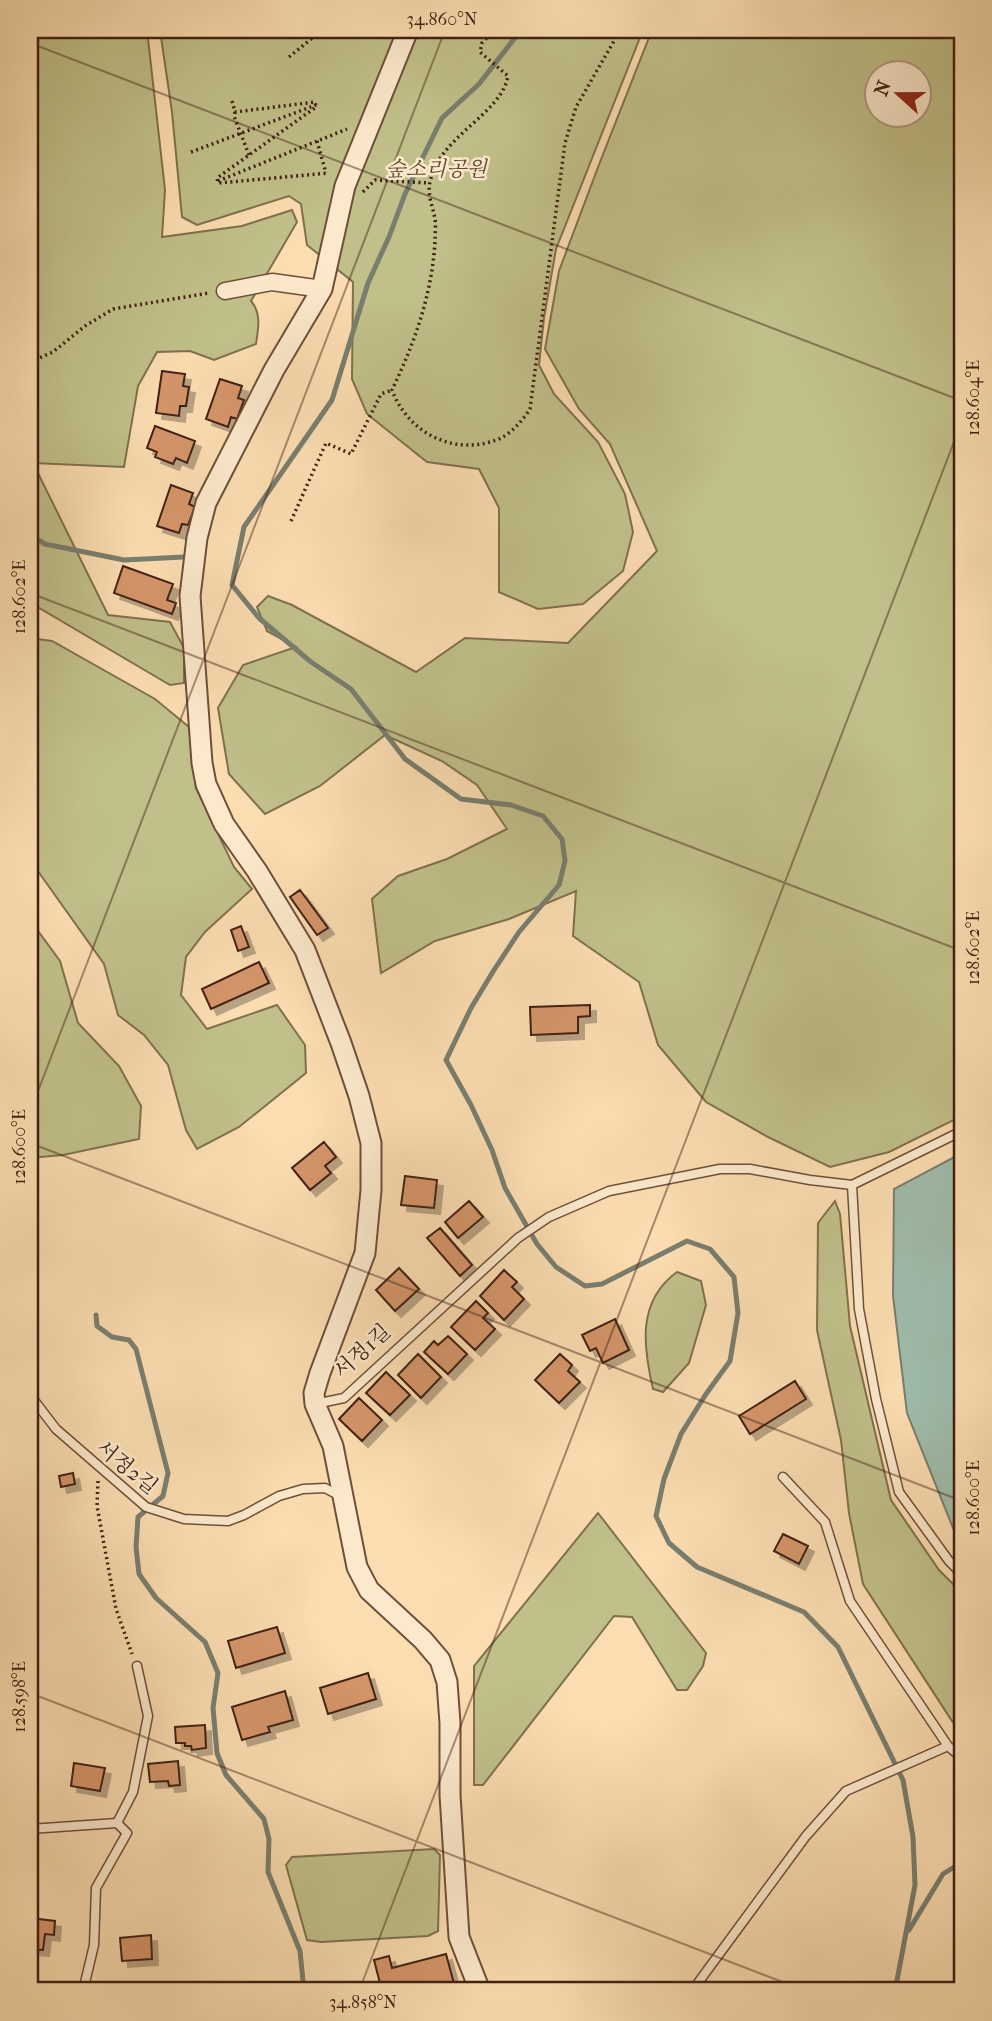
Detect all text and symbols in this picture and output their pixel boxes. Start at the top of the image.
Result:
text: 34.860°N [407,9,478,30]
north arrow [862,60,932,130]
text: N [870,77,896,99]
park label: 숲소리공원 [385,157,488,181]
text: 128.604°E [963,360,984,436]
text: 128.602°E [9,560,30,634]
text: 128.602°E [963,911,984,985]
text: 128.600°E [9,1109,30,1185]
street label: 서정1길 [329,1319,395,1383]
street label: 서정2길 [92,1435,162,1499]
text: 128.600°E [963,1460,984,1536]
text: 128.598°E [9,1661,30,1733]
text: 34.858°N [329,1992,397,2013]

